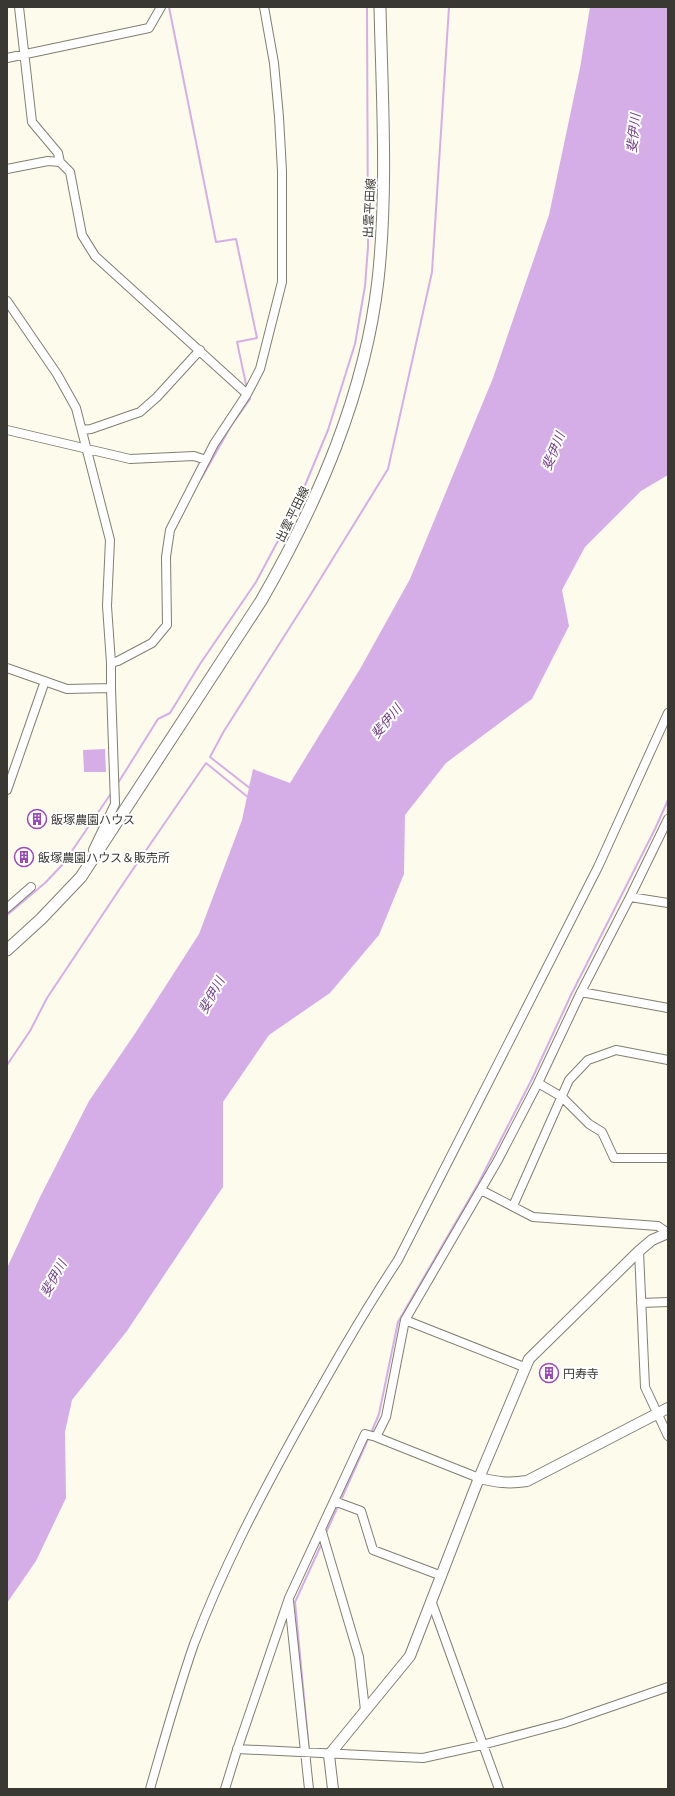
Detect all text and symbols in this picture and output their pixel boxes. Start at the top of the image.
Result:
water label: 斐伊川 [624,111,642,153]
street label: 出雲平田線 [361,178,377,238]
water label: 斐伊川 [539,428,568,472]
street label: 出雲平田線 [273,484,311,544]
water label: 斐伊川 [368,700,405,740]
building icon: 飯塚農園ハウス [26,808,48,830]
place label: 飯塚農園ハウス [51,813,135,826]
building icon: 飯塚農園ハウス＆販売所 [13,846,35,868]
place label: 飯塚農園ハウス＆販売所 [38,851,170,864]
water label: 斐伊川 [195,973,228,1015]
water label: 斐伊川 [37,1256,70,1298]
building icon: 円寿寺 [538,1362,560,1384]
place label: 円寿寺 [563,1367,599,1380]

